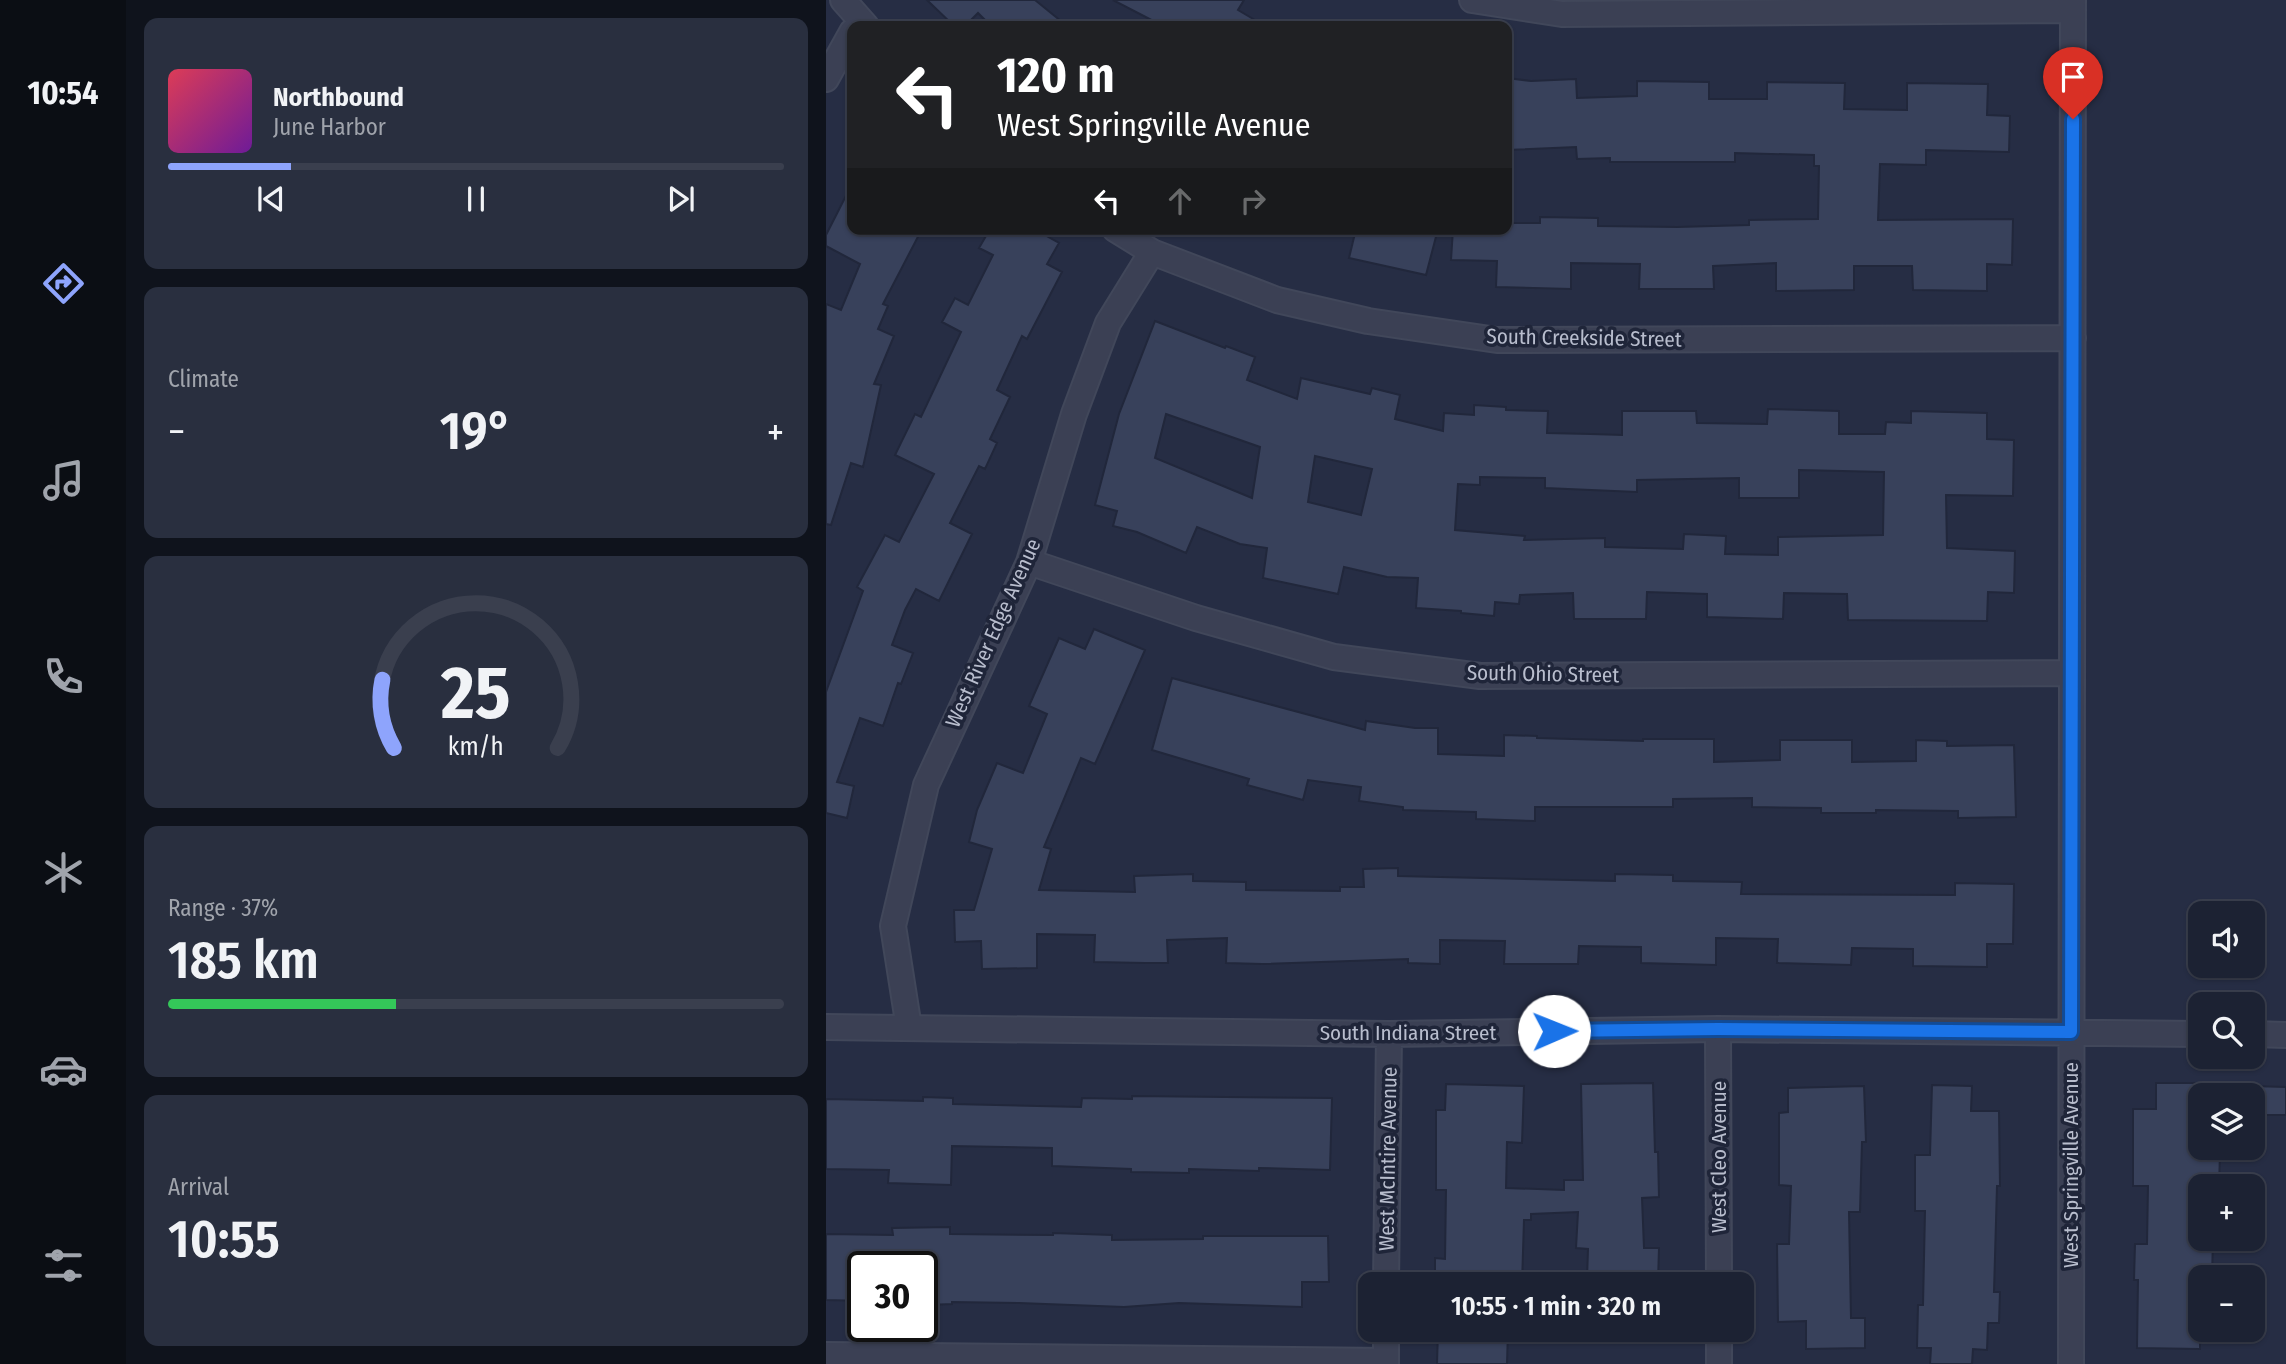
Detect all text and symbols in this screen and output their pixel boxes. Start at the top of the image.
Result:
text: 120 m [997,46,1115,105]
pin [2043,47,2103,119]
icon: left [882,49,973,140]
icon: arrive [2054,58,2092,96]
text: 10:54 [28,74,98,112]
text: Northbound [273,82,404,113]
text: West Springville Avenue [997,106,1311,144]
text: June Harbor [273,113,386,141]
icon: previous [252,180,290,218]
icon: pause [457,180,495,218]
icon: next [662,180,700,218]
icon: left [1088,182,1126,220]
icon: ahead [1161,182,1199,220]
icon: right [1234,182,1272,220]
icon: directions [39,259,88,308]
street label: South Creekside Street [1486,323,1682,353]
text: Climate [168,365,239,393]
text: 19° [440,400,512,463]
text: − [168,409,185,455]
text: + [767,409,784,455]
icon: music [39,456,88,505]
street label: West River Edge Avenue [940,535,1046,731]
text: 25 [440,650,511,737]
icon: phone [39,652,88,701]
street label: South Ohio Street [1467,660,1620,688]
text: km/h [448,732,504,762]
icon: climate [39,848,88,897]
text: Range · 37% [168,894,278,922]
map controls [2188,901,2265,1342]
button: sound [2188,901,2265,978]
text: 185 km [168,929,319,992]
button: search [2188,992,2265,1069]
position arrow [1517,994,1591,1068]
street label: South Indiana Street [1320,1020,1496,1046]
icon: car [39,1045,88,1094]
street label: West Springville Avenue [2058,1062,2084,1268]
street label: West McIntire Avenue [1373,1067,1403,1251]
street label: West Cleo Avenue [1706,1081,1732,1233]
button: layers [2188,1083,2265,1160]
text: Arrival [168,1173,229,1201]
button: + [2188,1174,2265,1251]
text: 10:55 [168,1208,280,1271]
icon: filters [39,1241,88,1290]
speed limit sign: 30 [847,1251,938,1342]
button: − [2188,1265,2265,1342]
text: 10:55 · 1 min · 320 m [1451,1291,1661,1322]

